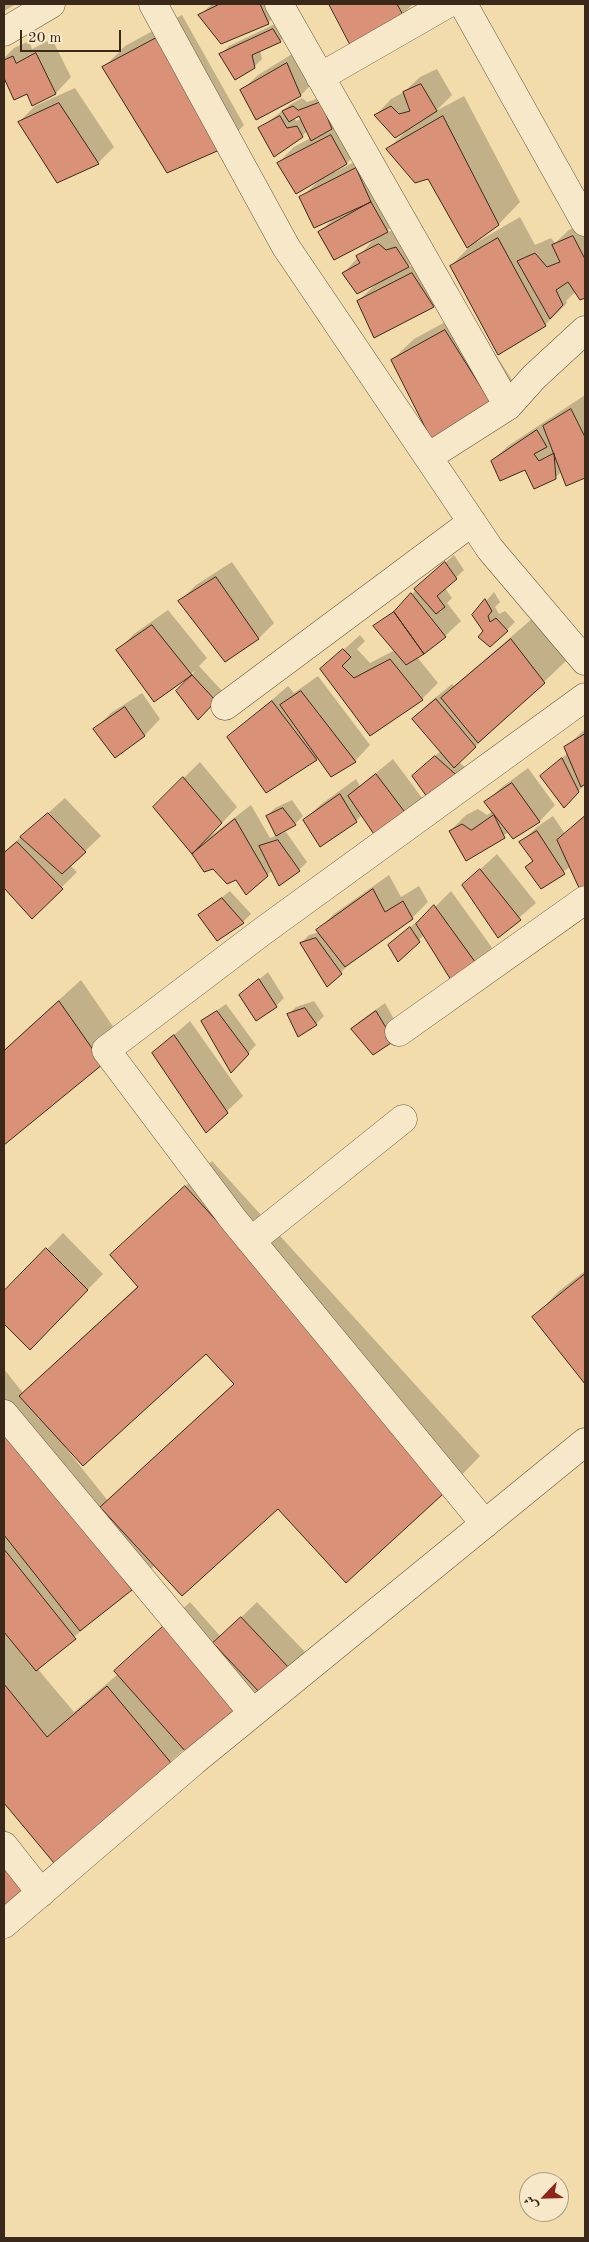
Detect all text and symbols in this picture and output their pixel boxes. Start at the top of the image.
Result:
scale bar [22,20,124,52]
text: 20 m [28,31,62,46]
north arrow [519,2172,569,2222]
text: ش [522,2194,540,2212]

